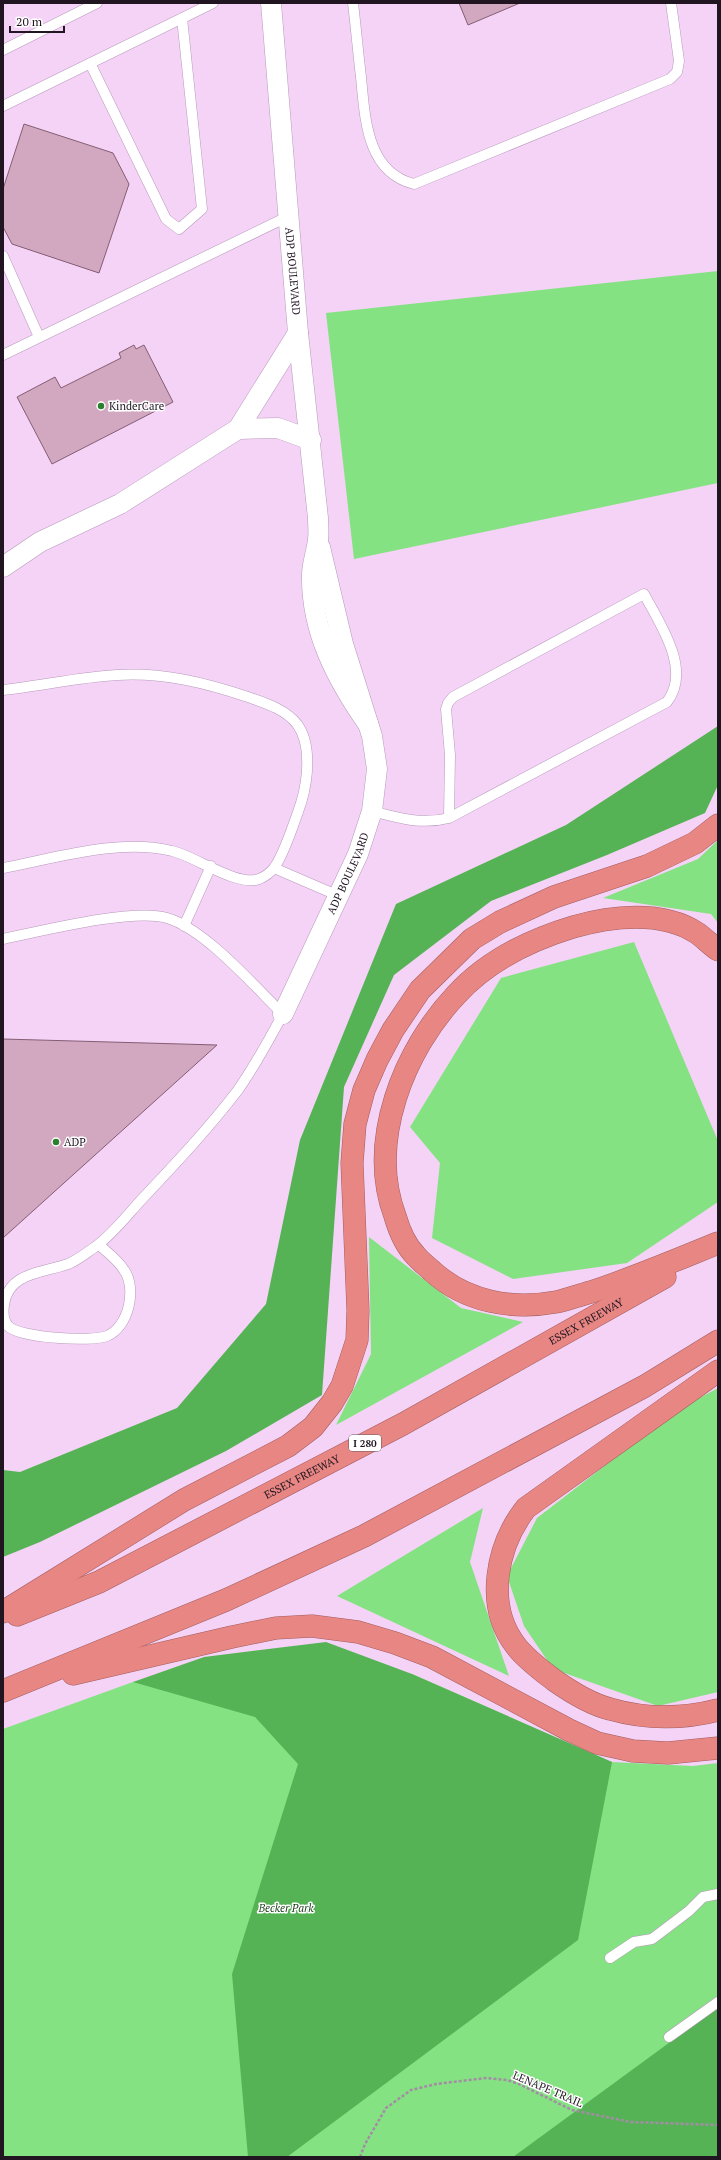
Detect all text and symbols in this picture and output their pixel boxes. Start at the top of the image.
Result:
scale bar [10,8,64,34]
text: 20 m [16,14,43,29]
street label: ADP BOULEVARD [282,227,304,316]
place label: KinderCare [109,399,165,413]
marker: KinderCare [96,401,106,411]
street label: ADP BOULEVARD [324,830,372,916]
place label: ADP [64,1135,86,1149]
marker: ADP [51,1137,61,1147]
street label: ESSEX FREEWAY [546,1294,627,1348]
road number: I 280 [349,1435,381,1451]
street label: ESSEX FREEWAY [262,1451,343,1502]
park label: Becker Park [257,1901,314,1915]
street label: LENAPE TRAIL [511,2068,585,2110]

